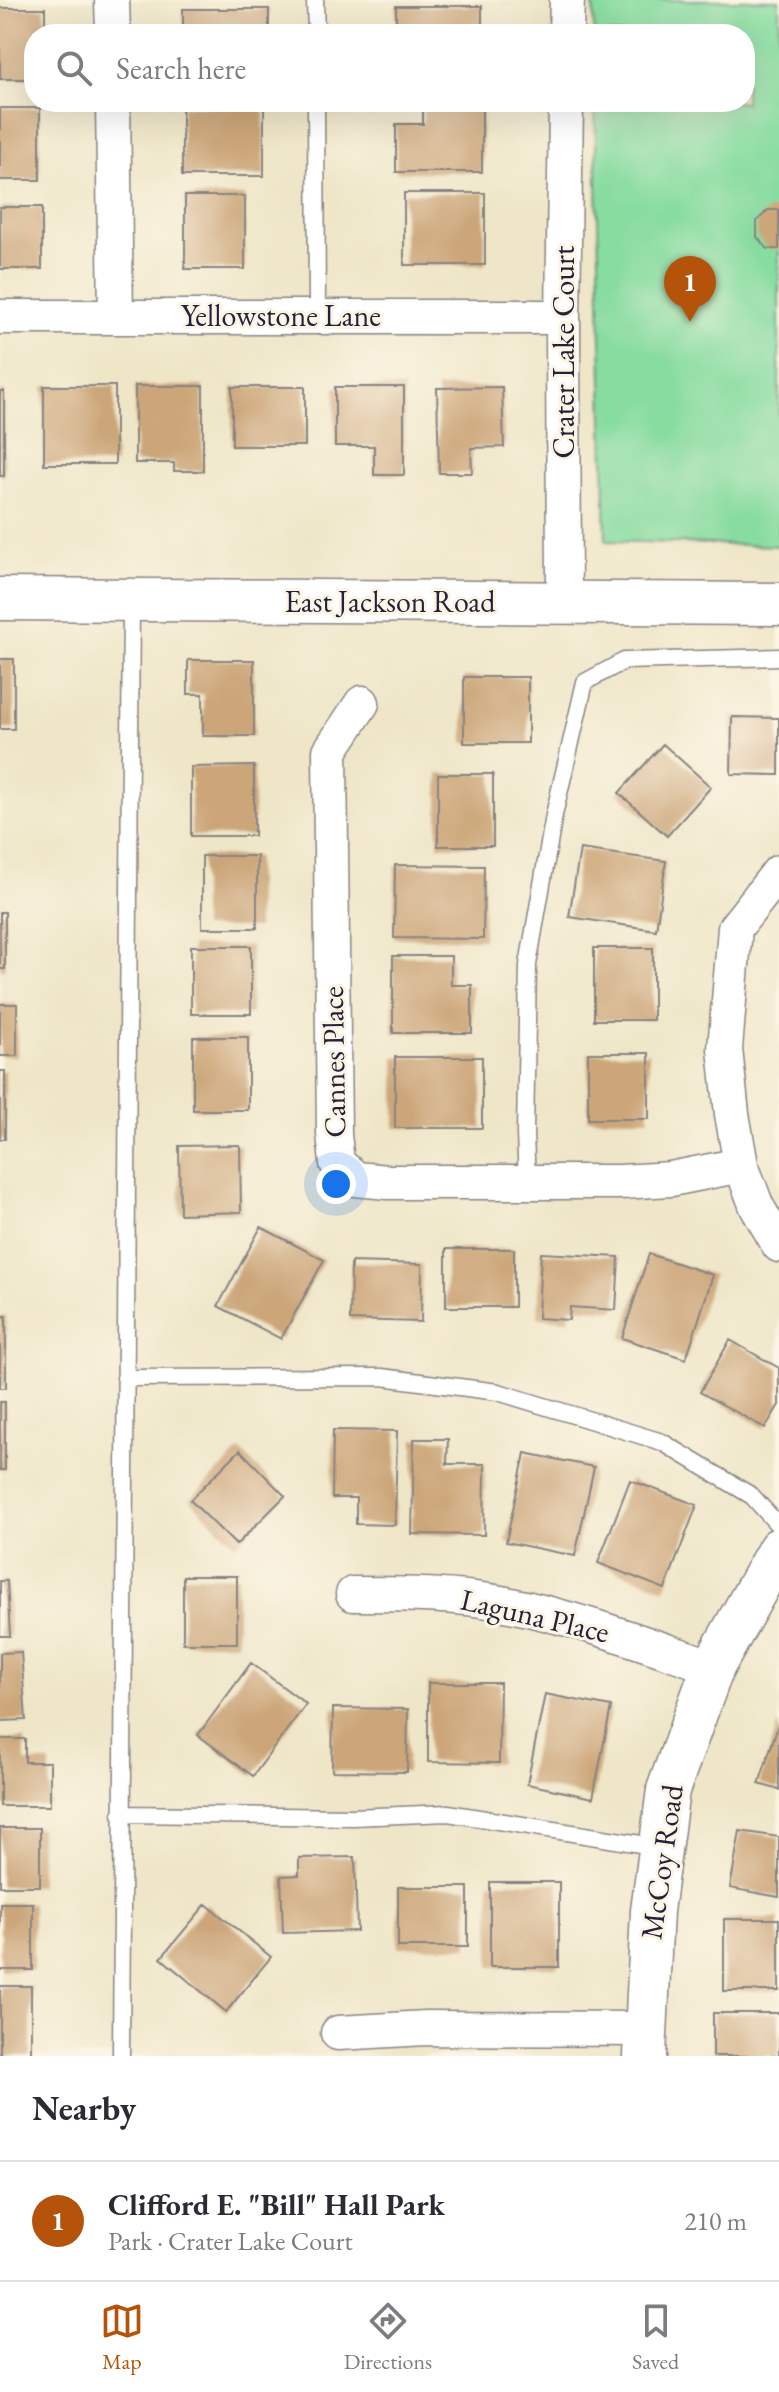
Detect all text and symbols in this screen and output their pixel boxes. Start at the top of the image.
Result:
search box [24,24,755,112]
icon: search [52,46,96,90]
text: Search here [116,49,246,88]
street label: Crater Lake Court [544,245,583,459]
pin: 1 [664,256,716,322]
street label: Yellowstone Lane [181,296,381,335]
street label: East Jackson Road [285,582,496,621]
street label: Cannes Place [313,986,354,1138]
your location [316,1164,356,1204]
street label: Laguna Place [457,1580,613,1652]
street label: McCoy Road [631,1781,692,1942]
text: Nearby [32,2086,136,2130]
text: Clifford E. "Bill" Hall Park [108,2185,445,2224]
text: 1 [51,2204,65,2238]
text: 210 m [684,2204,747,2238]
text: Park · Crater Lake Court [108,2224,353,2258]
tab: Map [100,2299,144,2376]
tab: Directions [344,2299,432,2376]
tab: Saved [632,2299,679,2376]

